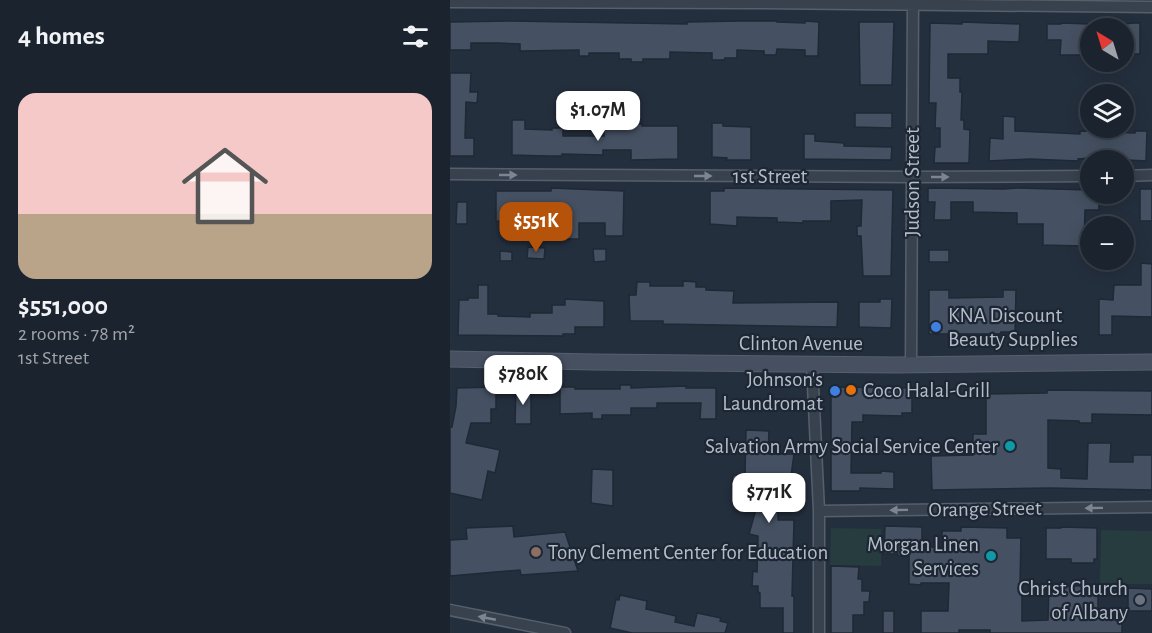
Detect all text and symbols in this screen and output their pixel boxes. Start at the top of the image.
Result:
north arrow [1080,18,1134,72]
map controls [1080,18,1134,270]
icon: filters [399,20,432,53]
text: 4 homes [18,23,105,49]
button: layers [1080,84,1134,138]
pin: $1.07M [549,91,647,142]
text: $1.07M [570,100,626,120]
street label: Judson Street [902,127,923,237]
icon: home [171,132,279,240]
button: + [1080,150,1134,204]
street label: 1st Street [733,166,808,187]
one-way arrow [499,170,518,180]
one-way arrow [694,171,713,181]
one-way arrow [931,172,950,182]
pin: $551K [494,202,578,253]
text: $551K [513,211,559,231]
button: − [1080,216,1134,270]
text: $551,000 [18,293,108,319]
place label: KNA Discount Beauty Supplies [948,305,1078,350]
marker: KNA Discount Beauty Supplies [929,320,943,334]
text: 2 rooms · 78 m² [18,324,135,344]
street label: Clinton Avenue [739,333,863,354]
text: 1st Street [18,348,89,368]
pin: $780K [481,355,565,406]
text: $780K [498,364,548,384]
place label: Johnson's Laundromat [722,369,823,414]
place label: Coco Halal-Grill [863,380,990,401]
marker: Coco Halal-Grill [844,383,858,397]
marker: Johnson's Laundromat [828,384,842,398]
place label: Salvation Army Social Service Center [705,436,998,457]
marker: Salvation Army Social Service Center [1003,439,1017,453]
pin: $771K [727,473,811,524]
text: $771K [746,482,792,502]
street label: Orange Street [928,498,1042,520]
one-way arrow [1084,503,1103,513]
one-way arrow [889,505,908,515]
place label: Morgan Linen Services [867,534,979,579]
place label: Tony Clement Center for Education [548,542,828,563]
marker: Tony Clement Center for Education [529,545,543,559]
marker: Morgan Linen Services [984,549,998,563]
place label: Christ Church of Albany [1018,578,1128,623]
marker: Christ Church of Albany [1133,593,1147,607]
one-way arrow [477,613,496,622]

